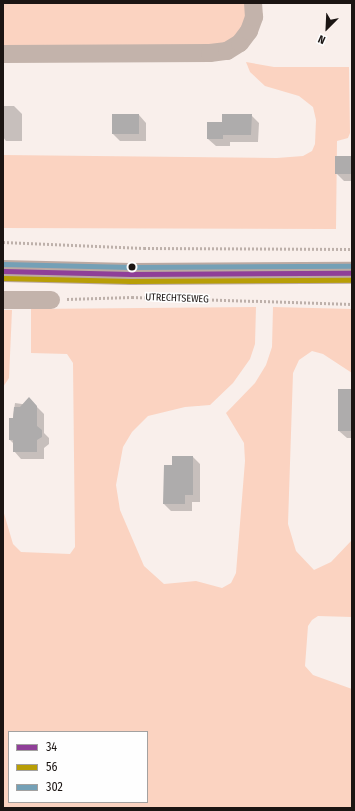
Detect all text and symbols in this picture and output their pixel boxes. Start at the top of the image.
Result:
north arrow [307,8,347,48]
text: N [316,32,328,47]
unlabelled marker [127,262,137,272]
street label: UTRECHTSEWEG [145,292,209,306]
legend [8,731,148,803]
text: 34 [46,740,57,754]
text: 56 [46,760,57,774]
text: 302 [46,780,63,794]

